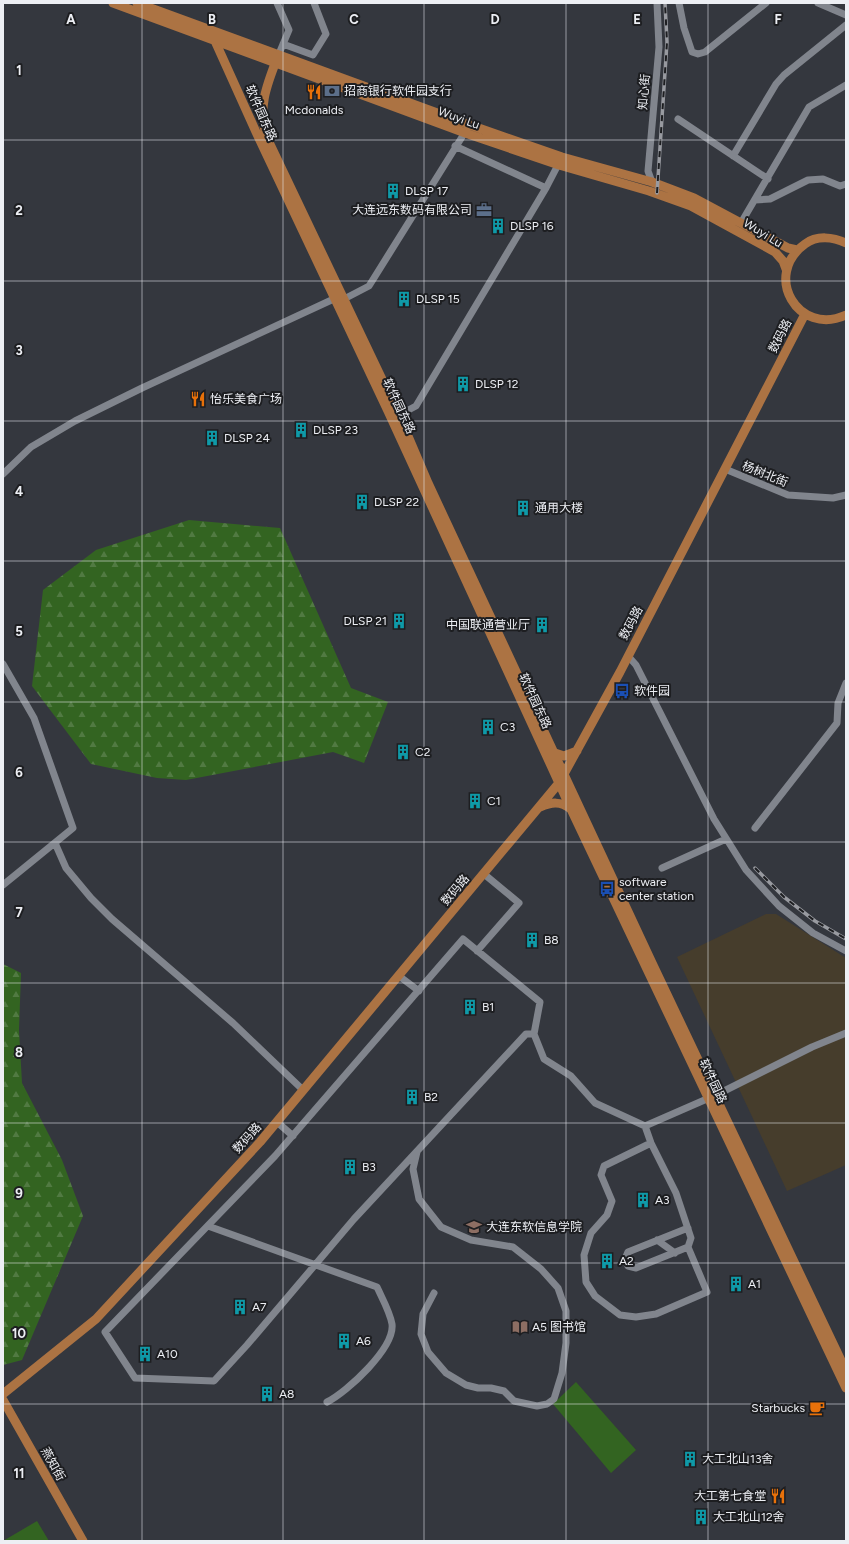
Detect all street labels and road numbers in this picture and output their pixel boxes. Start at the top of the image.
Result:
street label: 知心街 [635,73,653,111]
street label: 软件园东路 [242,83,280,143]
street label: Wuyi Lu [436,104,482,132]
street label: Wuyi Lu [741,216,785,250]
street label: 数码路 [766,317,794,355]
street label: 软件园东路 [380,376,418,436]
street label: 杨树北街 [740,459,790,489]
street label: 数码路 [616,604,646,642]
street label: 软件园东路 [516,671,554,731]
street label: 数码路 [438,872,472,908]
street label: 软件园路 [697,1056,729,1106]
street label: 数码路 [230,1120,264,1156]
street label: 燕知街 [38,1445,68,1483]

